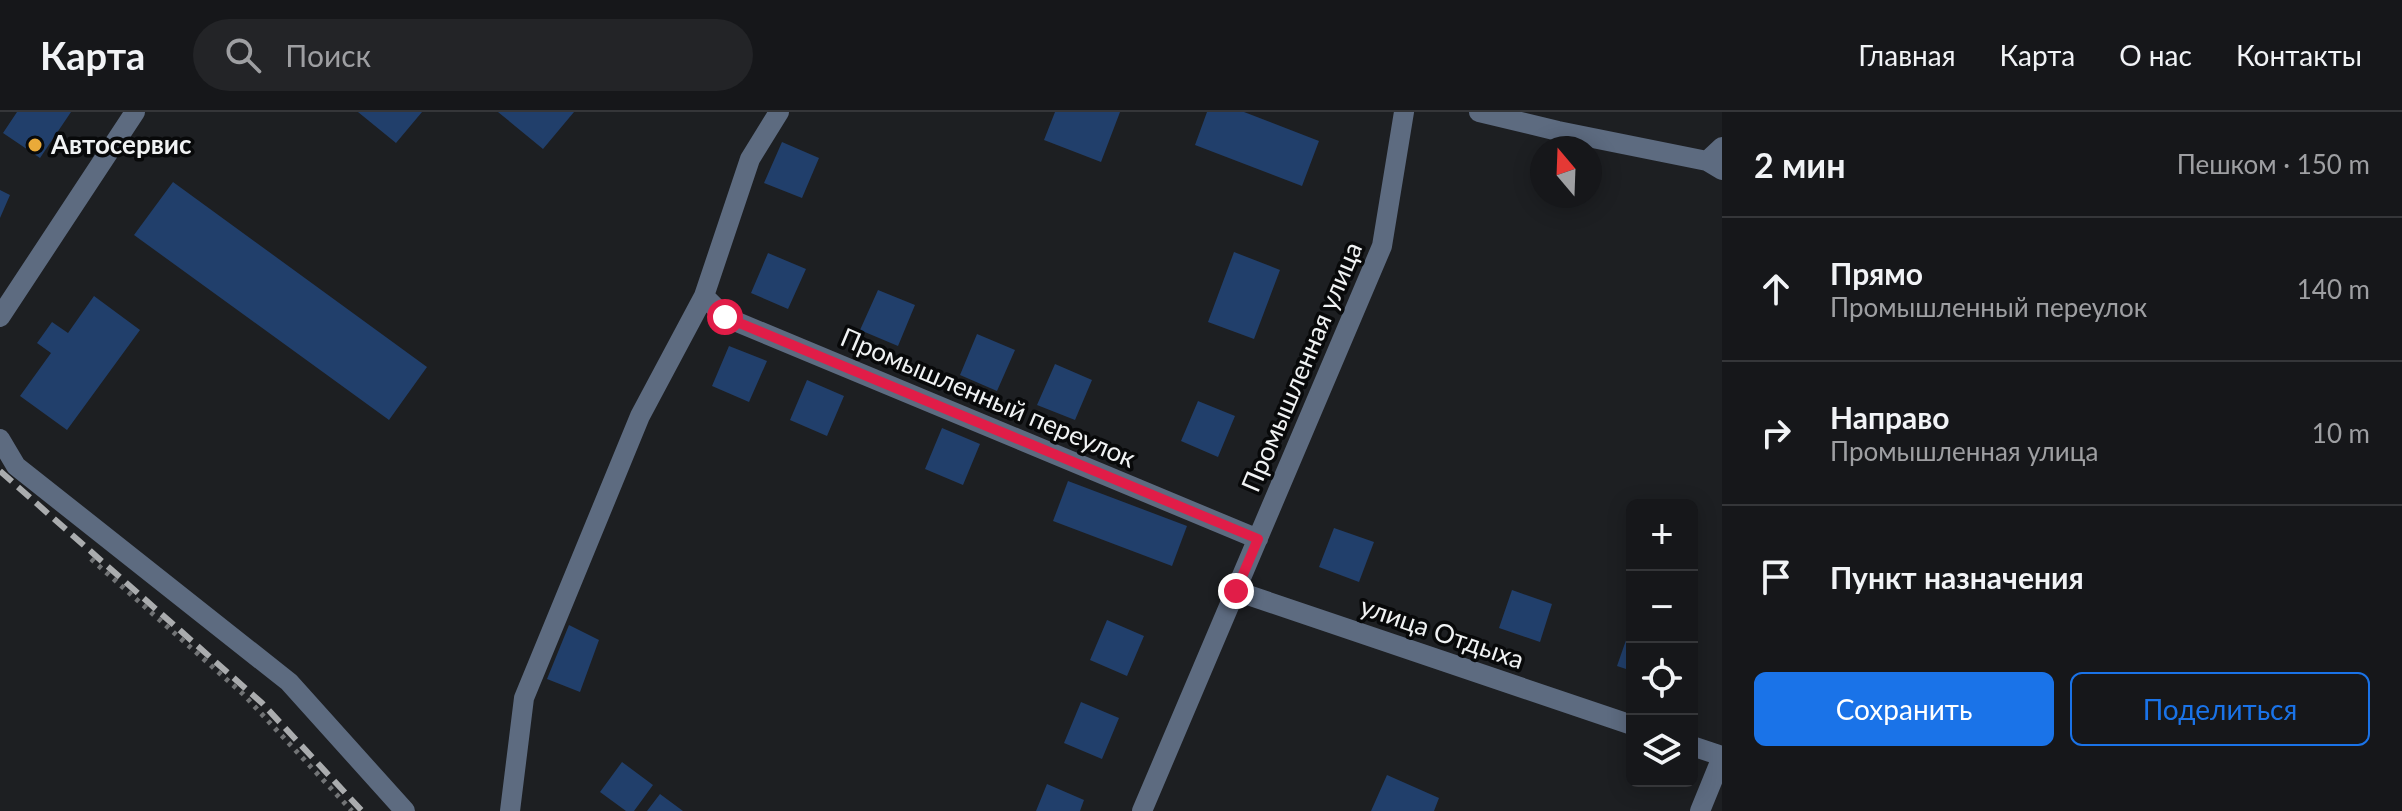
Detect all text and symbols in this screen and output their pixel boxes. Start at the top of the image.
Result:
search box [193,19,753,91]
text: Карта [40,32,145,78]
icon: search [221,33,265,77]
text: Поиск [285,37,371,73]
text: Главная [1858,38,1956,72]
text: Карта [2000,38,2075,72]
text: О нас [2119,38,2192,72]
text: Контакты [2236,38,2362,72]
place label: Автосервис [50,128,192,160]
marker: Автосервис [26,136,44,154]
north arrow [1530,136,1602,208]
text: 2 мин [1754,144,1846,185]
text: Пешком · 150 m [2177,148,2370,180]
street label: Промышленная улица [1234,237,1368,496]
text: Прямо [1830,255,1923,291]
icon: ahead [1754,267,1798,311]
text: 140 m [2297,273,2370,305]
text: Промышленный переулок [1830,291,2147,323]
route start [707,299,743,335]
street label: Промышленный переулок [836,320,1141,474]
text: Направо [1830,399,1950,435]
icon: right [1754,411,1798,455]
text: 10 m [2312,417,2370,449]
text: Промышленная улица [1830,435,2098,467]
map controls [1626,499,1698,787]
button: + [1626,499,1698,571]
icon: arrive [1754,555,1798,599]
text: Пункт назначения [1830,559,2084,595]
button: − [1626,571,1698,643]
route end [1218,573,1254,609]
street label: улица Отдыха [1356,589,1528,675]
button: locate [1626,643,1698,715]
button: Сохранить [1754,672,2054,746]
button: Поделиться [2070,672,2370,746]
button: layers [1626,715,1698,787]

